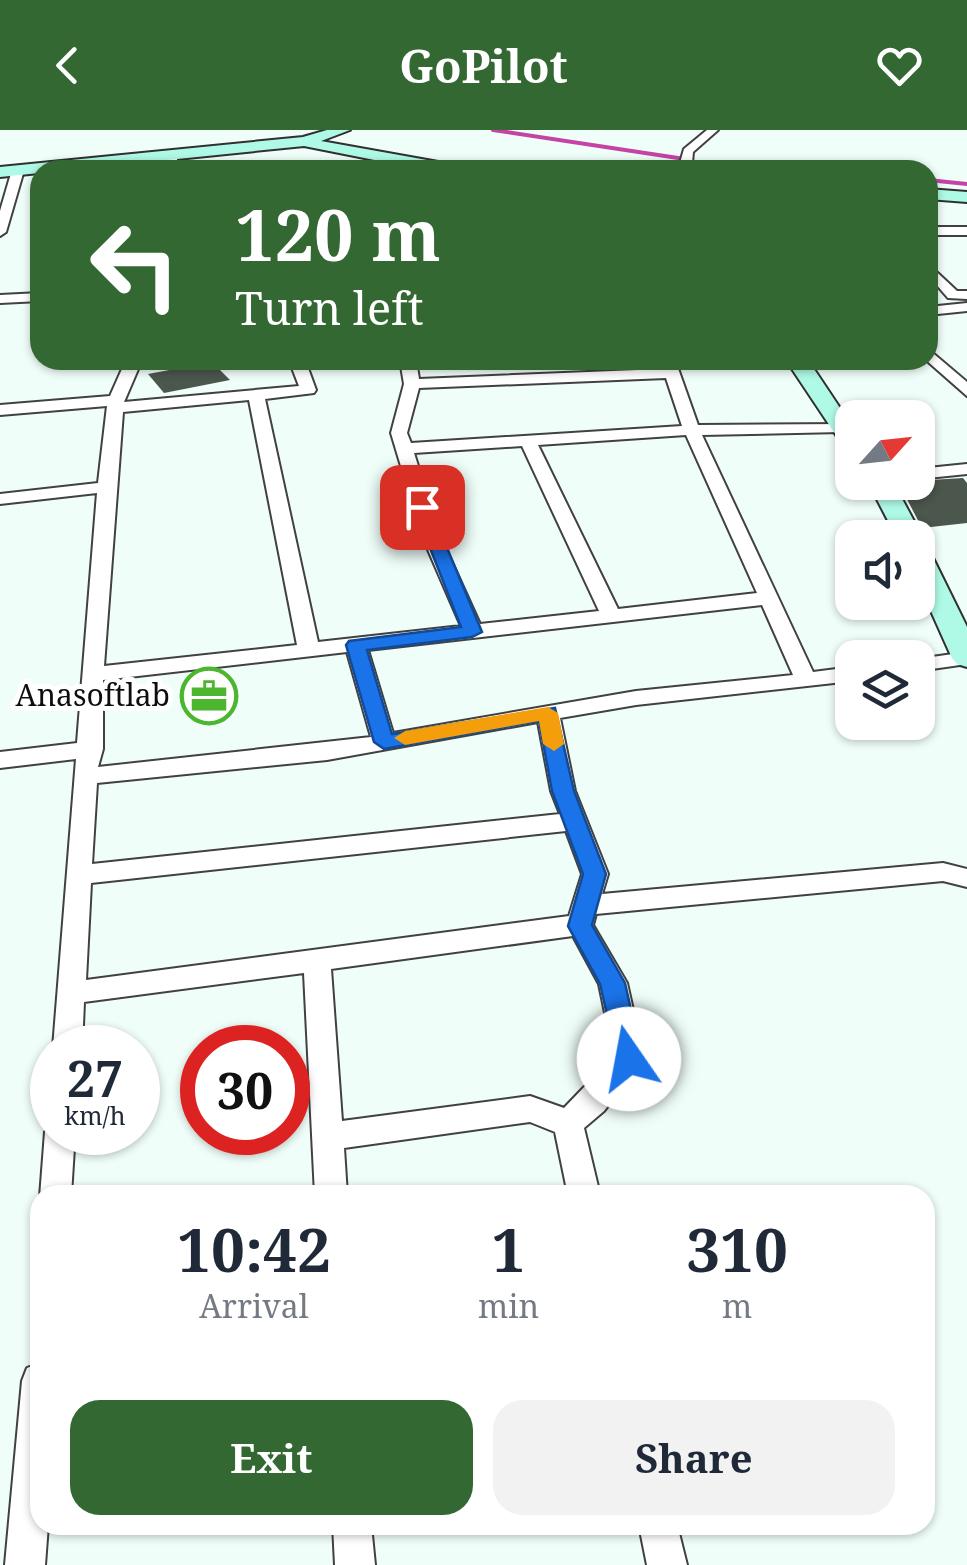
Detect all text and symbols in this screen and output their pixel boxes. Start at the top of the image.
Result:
text: GoPilot [399,35,568,96]
icon: back [40,38,95,93]
icon: heart [872,38,927,93]
text: 120 m [235,186,441,282]
icon: left [70,200,200,330]
text: Turn left [235,277,424,338]
north arrow [835,400,935,500]
map controls [835,400,935,740]
pin [380,465,465,550]
icon: arrive [395,480,450,535]
button: sound [835,520,935,620]
button: layers [835,640,935,740]
office icon: Anasoftlab [179,666,239,726]
place label: Anasoftlab [16,674,170,715]
position arrow [577,1007,681,1111]
speed limit sign: 30 [180,1025,310,1155]
text: 27 [67,1044,123,1112]
text: km/h [64,1098,126,1132]
text: 10:42 [177,1208,331,1290]
text: 1 [492,1208,526,1290]
text: 310 [686,1208,788,1290]
text: Arrival [199,1284,309,1327]
text: min [478,1284,539,1327]
text: m [722,1284,752,1327]
button: Exit [70,1400,473,1515]
button: Share [493,1400,895,1515]

